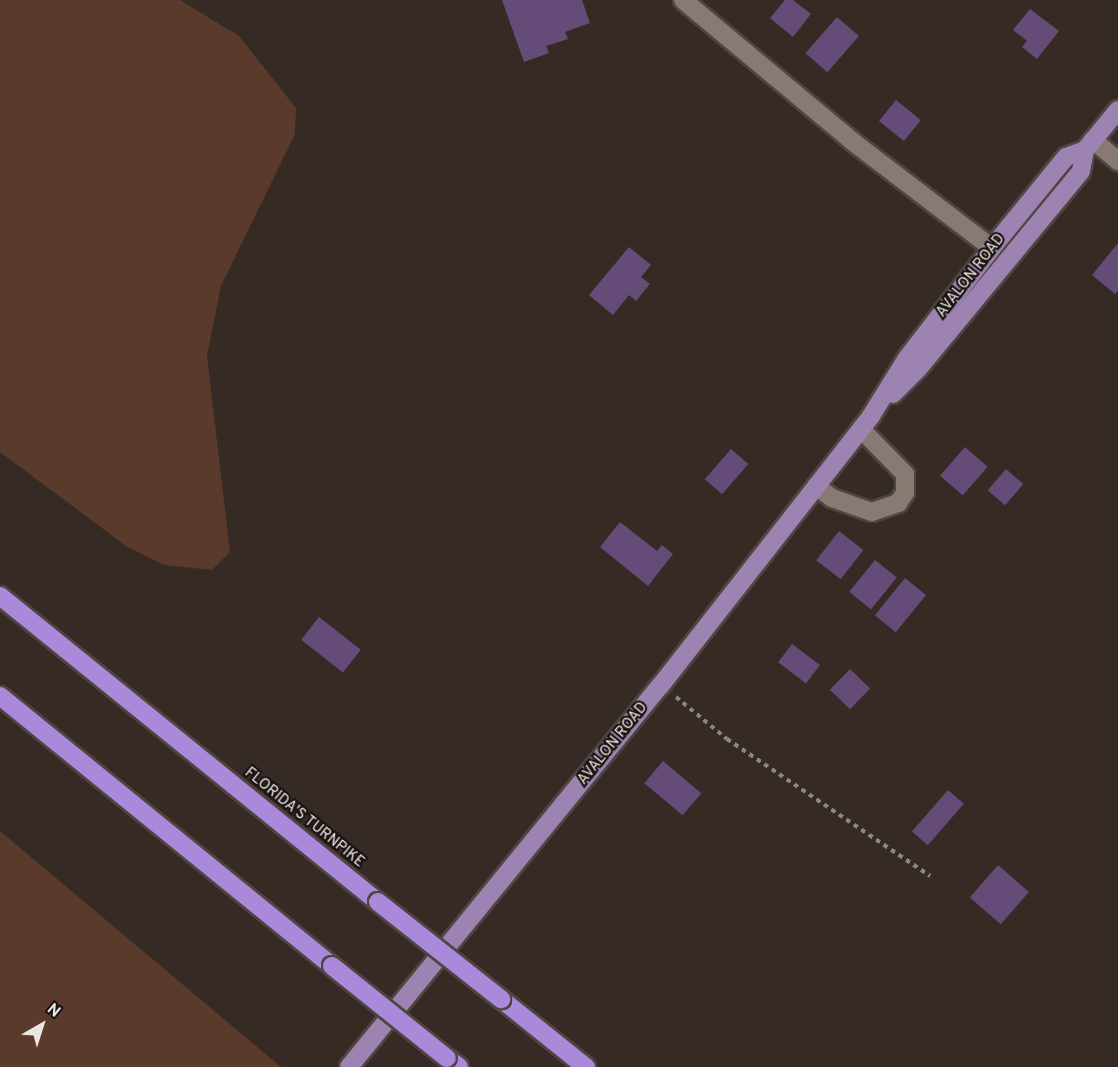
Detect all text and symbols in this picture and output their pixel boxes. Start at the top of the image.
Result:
street label: AVALON ROAD [933,231,1009,321]
street label: AVALON ROAD [574,699,652,789]
street label: FLORIDA'S TURNPIKE [240,764,368,872]
north arrow [12,995,72,1055]
text: N [43,1000,64,1022]

